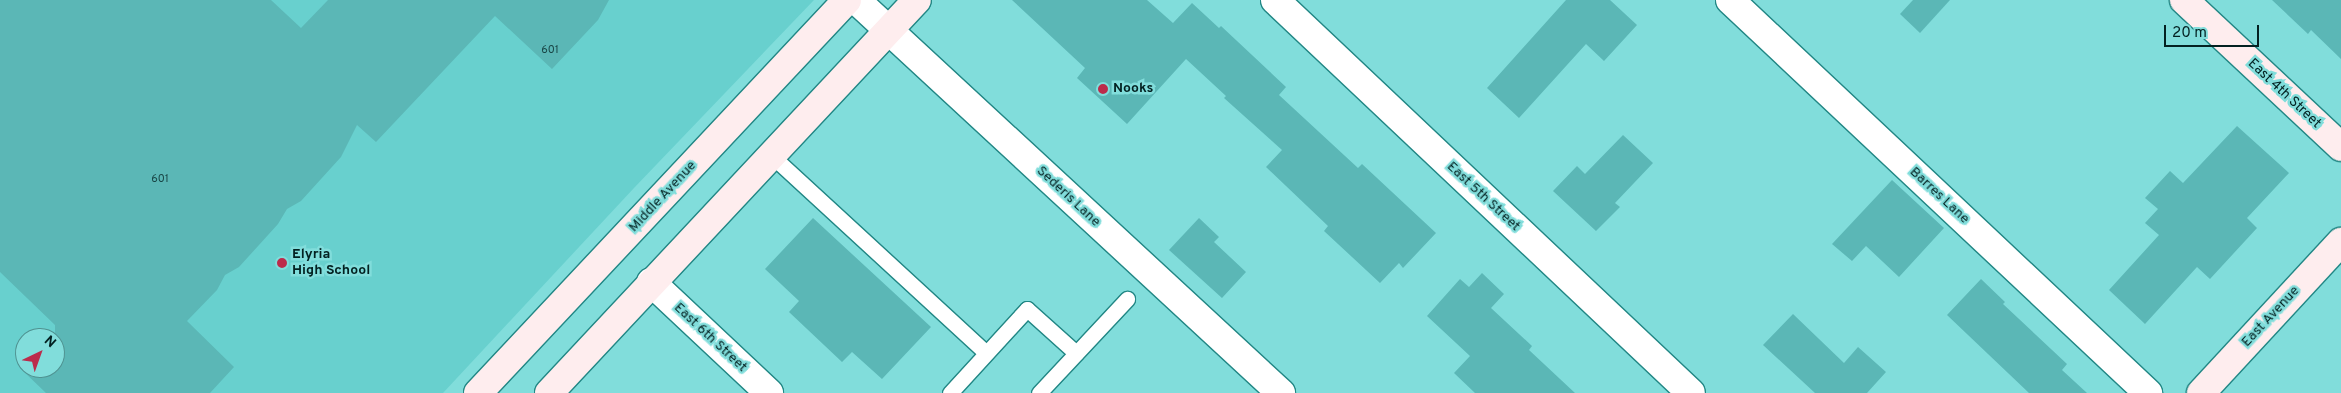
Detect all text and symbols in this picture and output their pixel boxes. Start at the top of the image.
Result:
scale bar [2166,15,2261,47]
text: 20 m [2172,24,2207,43]
house number: 601 [541,43,559,57]
street label: East 4th Street [2244,56,2324,132]
place label: Nooks [1113,81,1153,97]
marker: Nooks [1097,83,1109,95]
street label: Middle Avenue [626,158,700,236]
street label: East 5th Street [1443,159,1523,235]
street label: Sederis Lane [1033,163,1103,231]
street label: Barres Lane [1906,164,1972,228]
house number: 601 [151,172,169,186]
place label: Elyria High School [292,247,370,280]
marker: Elyria High School [276,257,288,269]
street label: East Avenue [2238,283,2304,351]
street label: East 6th Street [670,300,750,376]
north arrow [15,328,65,378]
text: N [40,333,59,352]

